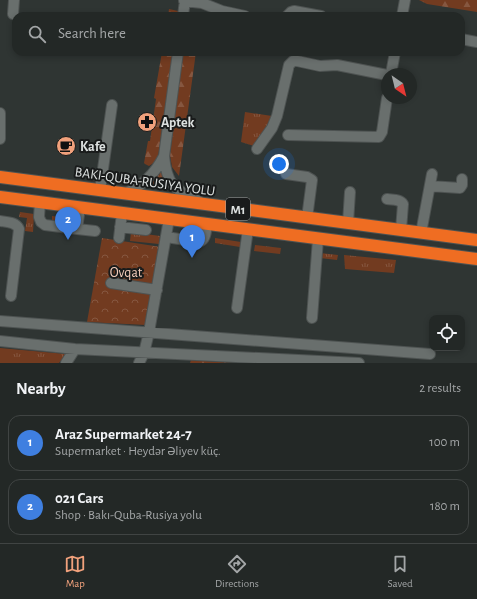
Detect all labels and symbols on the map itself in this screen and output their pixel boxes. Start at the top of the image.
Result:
north arrow [381,68,417,104]
pharmacy icon: Aptek [136,111,158,133]
place label: Aptek [161,116,195,130]
cafe icon: Kafe [55,135,77,157]
place label: Kafe [80,140,106,154]
your location [269,154,289,174]
street label: BAKI-QUBA-RUSIYA YOLU [74,165,216,199]
road number: M1 [226,198,250,220]
pin: 2 [55,207,81,240]
pin: 1 [179,225,205,258]
park label: Ovqat [110,266,143,280]

